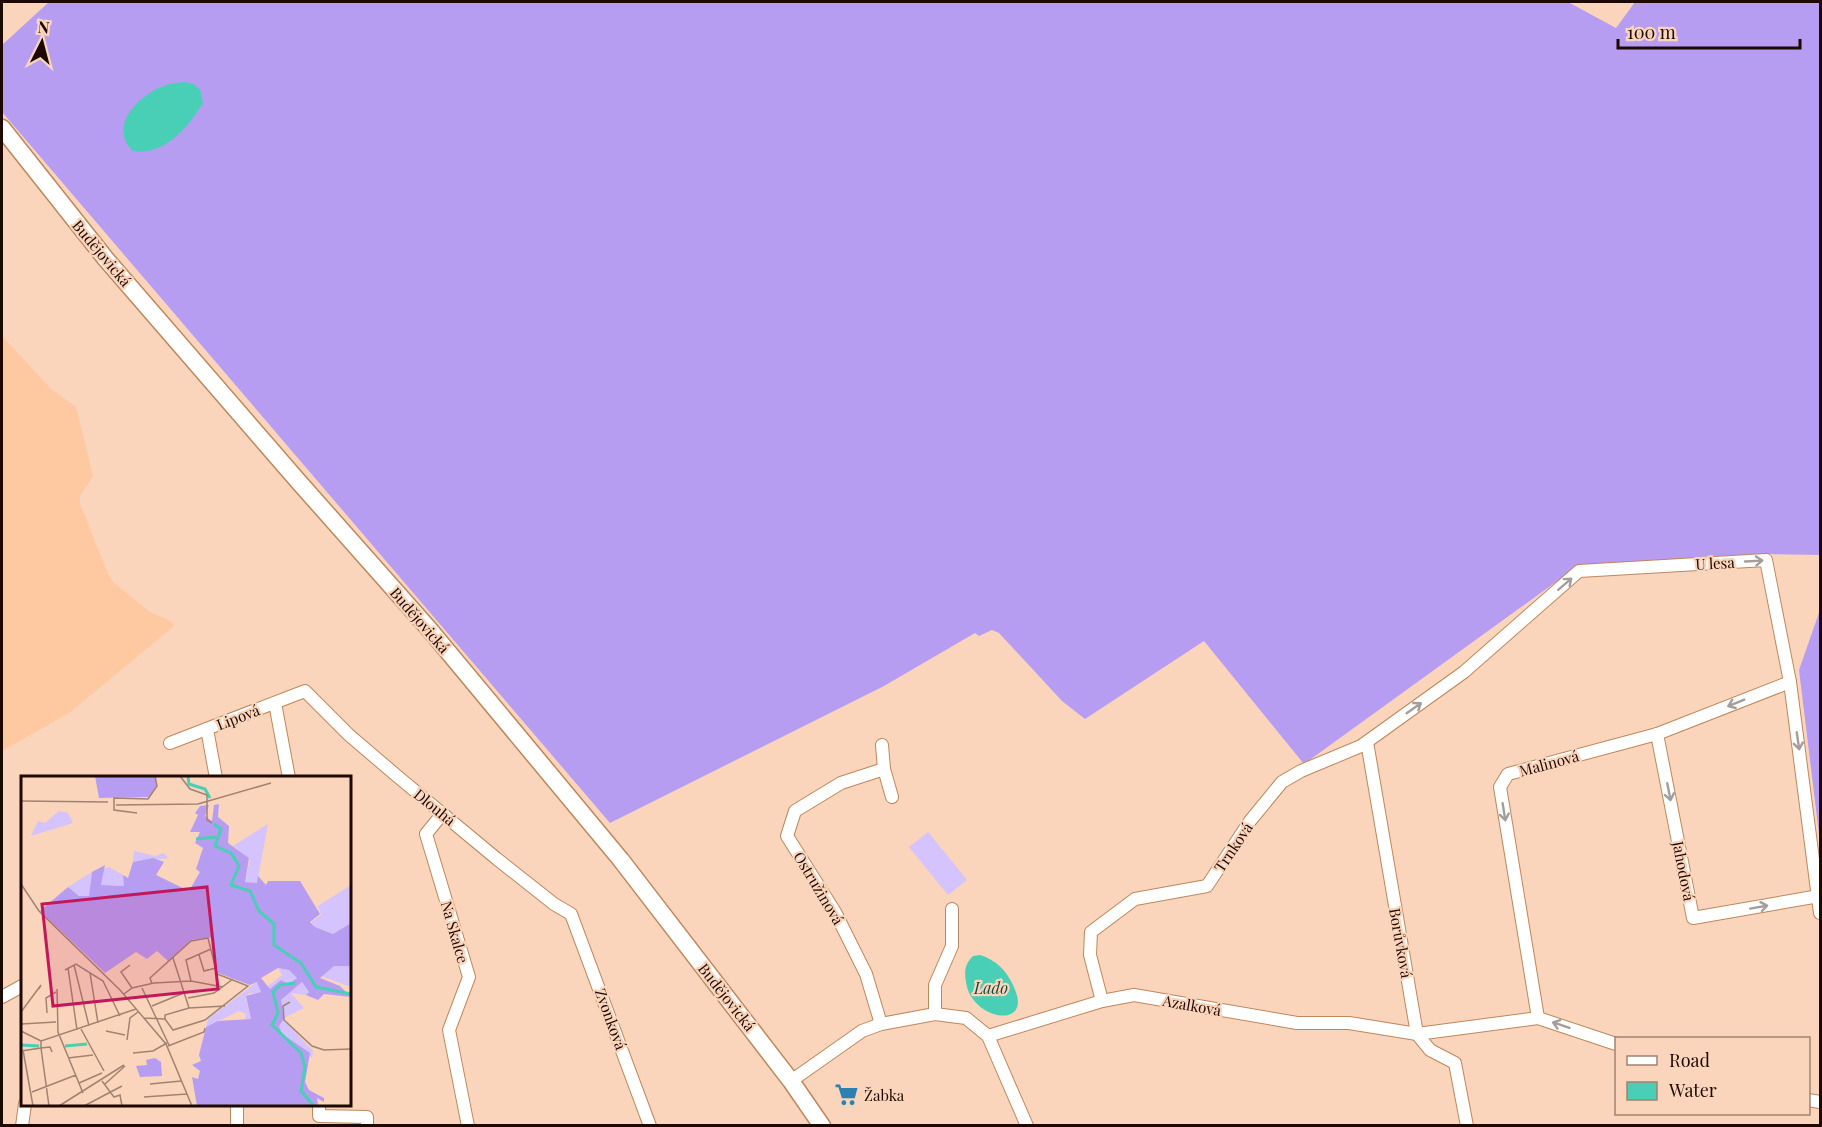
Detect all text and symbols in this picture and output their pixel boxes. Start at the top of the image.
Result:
north arrow [12,12,72,72]
scale bar [1618,12,1800,50]
text: N [37,16,51,38]
text: 100 m [1627,20,1676,44]
street label: Budějovická [68,216,136,291]
street label: U lesa [1695,552,1736,574]
one-way arrow [1744,555,1764,566]
one-way arrow [1557,577,1572,591]
street label: Budějovická [386,583,454,658]
one-way arrow [1727,698,1746,709]
street label: Lipová [214,699,263,734]
one-way arrow [1406,702,1422,714]
one-way arrow [1793,730,1804,750]
street label: Malinová [1517,745,1582,781]
inset map [21,776,351,1106]
one-way arrow [1664,781,1675,801]
street label: Dlouhá [410,784,460,830]
one-way arrow [1499,801,1510,821]
street label: Trnková [1209,818,1257,876]
street label: Jahodová [1668,838,1700,903]
street label: Ostružinová [789,848,849,929]
street label: Na Skalce [437,898,473,966]
one-way arrow [1748,901,1768,912]
street label: Borůvková [1385,907,1417,980]
street label: Budějovická [694,959,760,1036]
water label: Lado [973,977,1008,998]
street label: Zvonková [591,986,631,1053]
street label: Azalková [1160,990,1223,1020]
one-way arrow [1552,1019,1571,1030]
legend [1615,1037,1810,1115]
text: Road [1669,1048,1710,1072]
text: Water [1668,1078,1717,1102]
supermarket icon: Žabka [833,1082,859,1108]
place label: Žabka [864,1085,905,1105]

